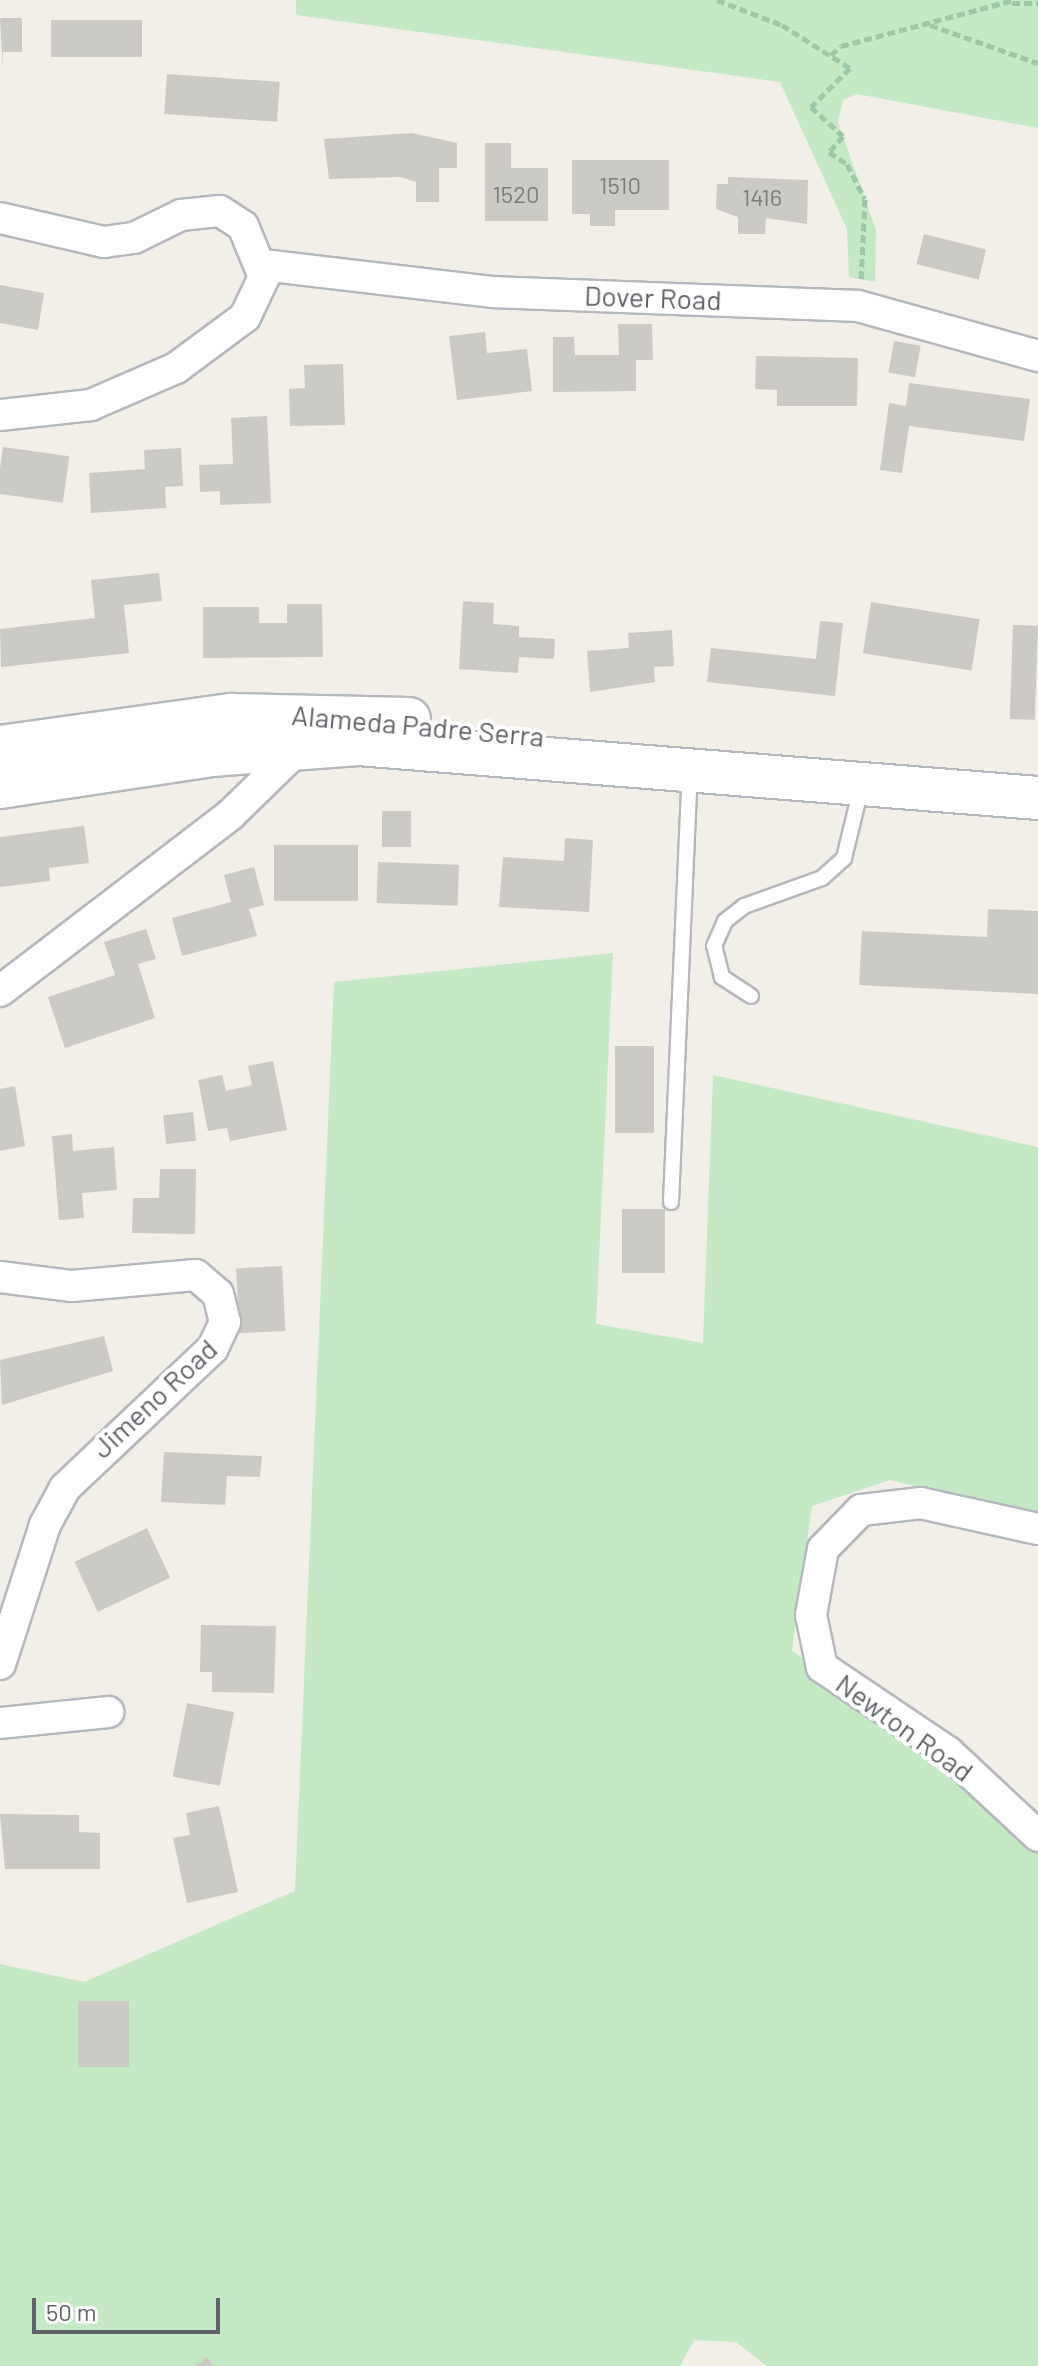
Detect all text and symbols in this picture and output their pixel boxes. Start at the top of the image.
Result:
house number: 1510 [599,171,641,199]
house number: 1520 [492,180,540,208]
house number: 1416 [742,183,782,211]
street label: Dover Road [584,278,722,316]
street label: Alameda Padre Serra [290,697,546,753]
street label: Jimeno Road [84,1332,224,1464]
street label: Newton Road [830,1666,980,1788]
scale bar [36,2282,224,2332]
text: 50 m [46,2297,97,2326]

